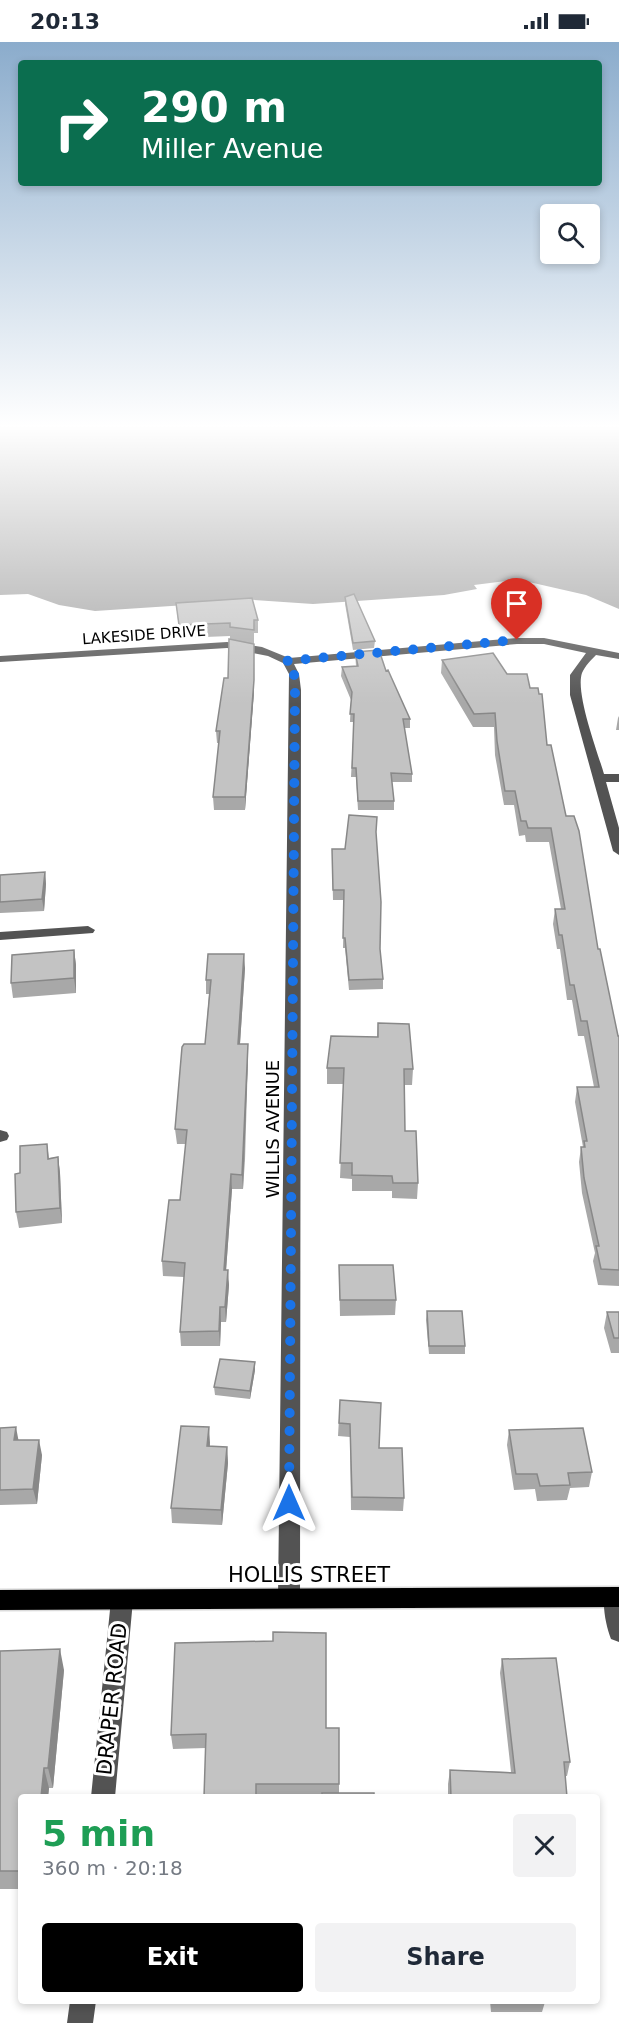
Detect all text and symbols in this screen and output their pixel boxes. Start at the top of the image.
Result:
text: 20:13 [30,9,100,34]
text: 290 m [141,83,287,132]
icon: right [42,84,120,162]
text: Miller Avenue [141,133,323,164]
map controls [540,204,600,264]
button: search [540,204,600,264]
pin [491,578,542,640]
icon: arrive [500,587,533,620]
street label: LAKESIDE DRIVE [81,622,207,648]
street label: WILLIS AVENUE [262,1060,283,1198]
position arrow [257,1471,321,1535]
street label: HOLLIS STREET [228,1563,390,1587]
street label: DRAPER ROAD [92,1622,132,1776]
text: 5 min [42,1813,155,1854]
button: close [513,1814,576,1877]
text: 360 m · 20:18 [42,1856,183,1880]
button: Exit [42,1923,303,1992]
button: Share [315,1923,576,1992]

